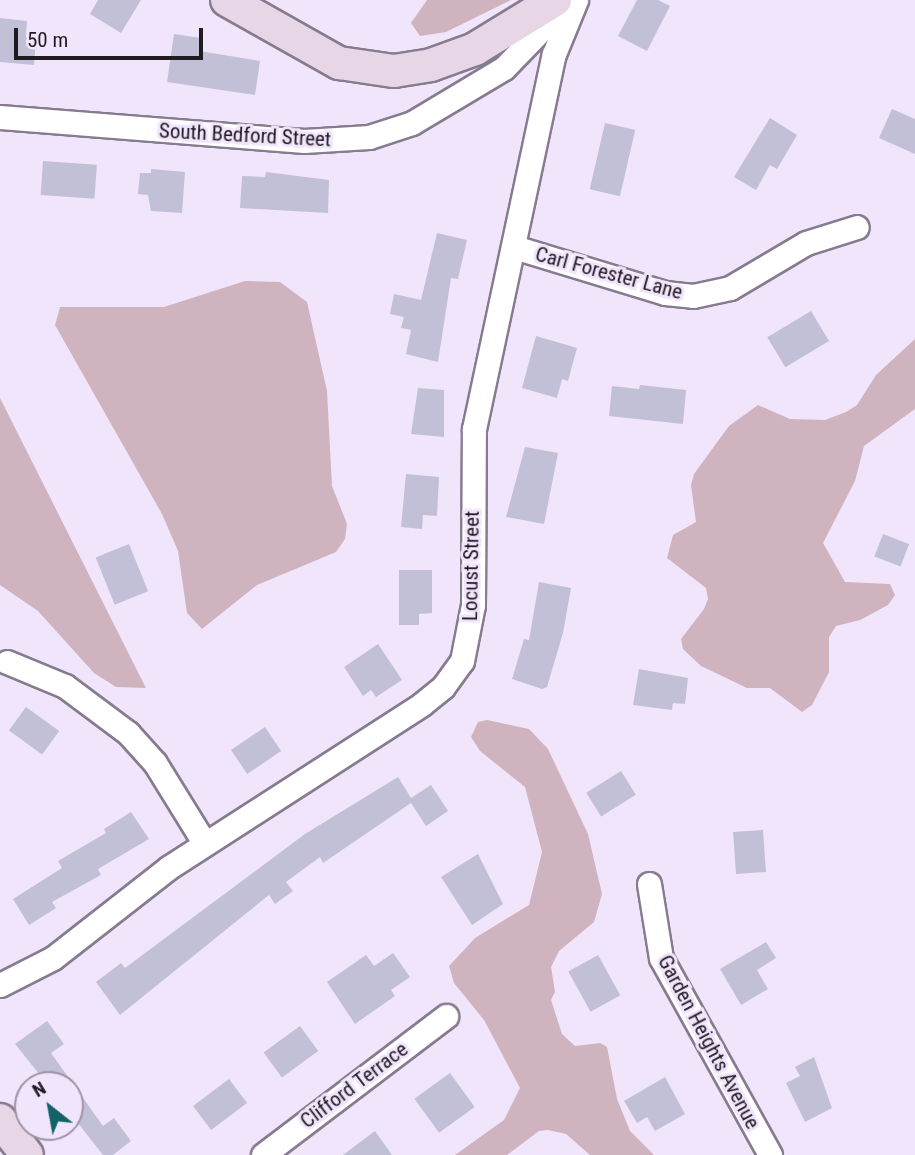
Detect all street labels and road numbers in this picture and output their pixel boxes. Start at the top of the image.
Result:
street label: South Bedford Street [158,118,332,152]
street label: Carl Forester Lane [533,241,685,305]
street label: Locust Street [457,511,485,621]
street label: Garden Heights Avenue [653,951,765,1133]
street label: Clifford Terrace [295,1036,413,1134]

